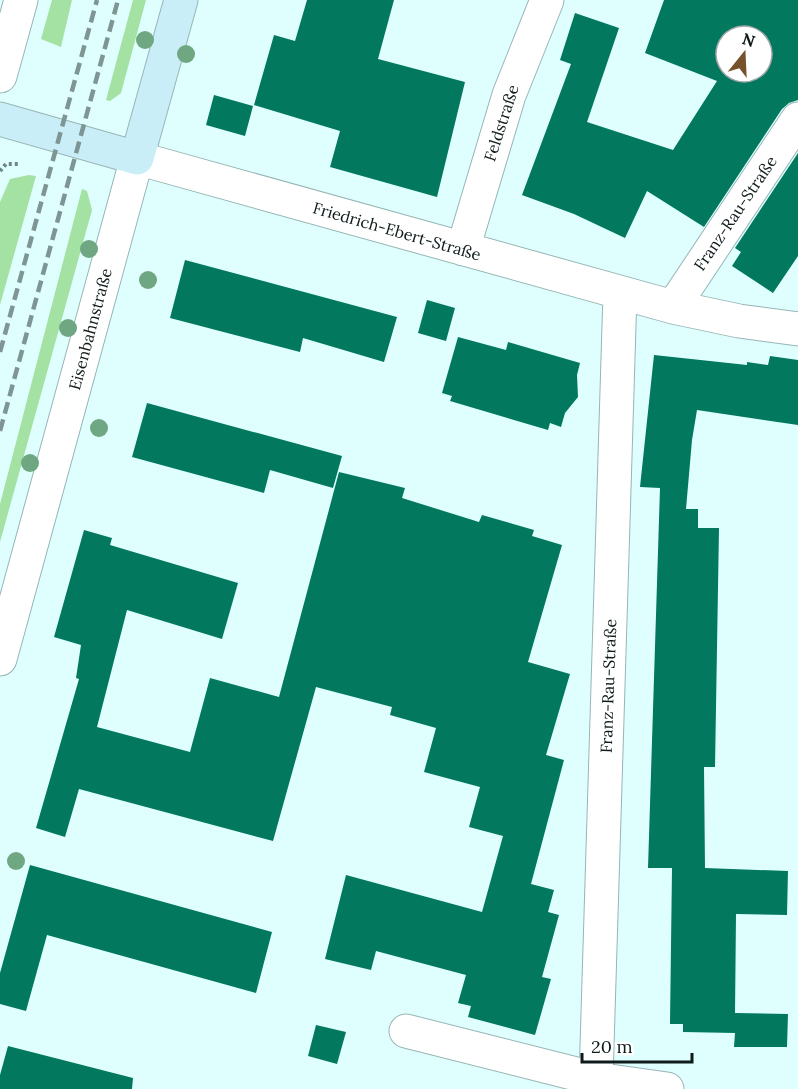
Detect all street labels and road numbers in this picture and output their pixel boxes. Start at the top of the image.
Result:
street label: Feldstraße [479,82,523,164]
street label: Franz-Rau-Straße [689,152,781,274]
street label: Friedrich-Ebert-Straße [311,197,484,265]
street label: Eisenbahnstraße [64,266,116,392]
street label: Franz-Rau-Straße [596,618,620,753]

